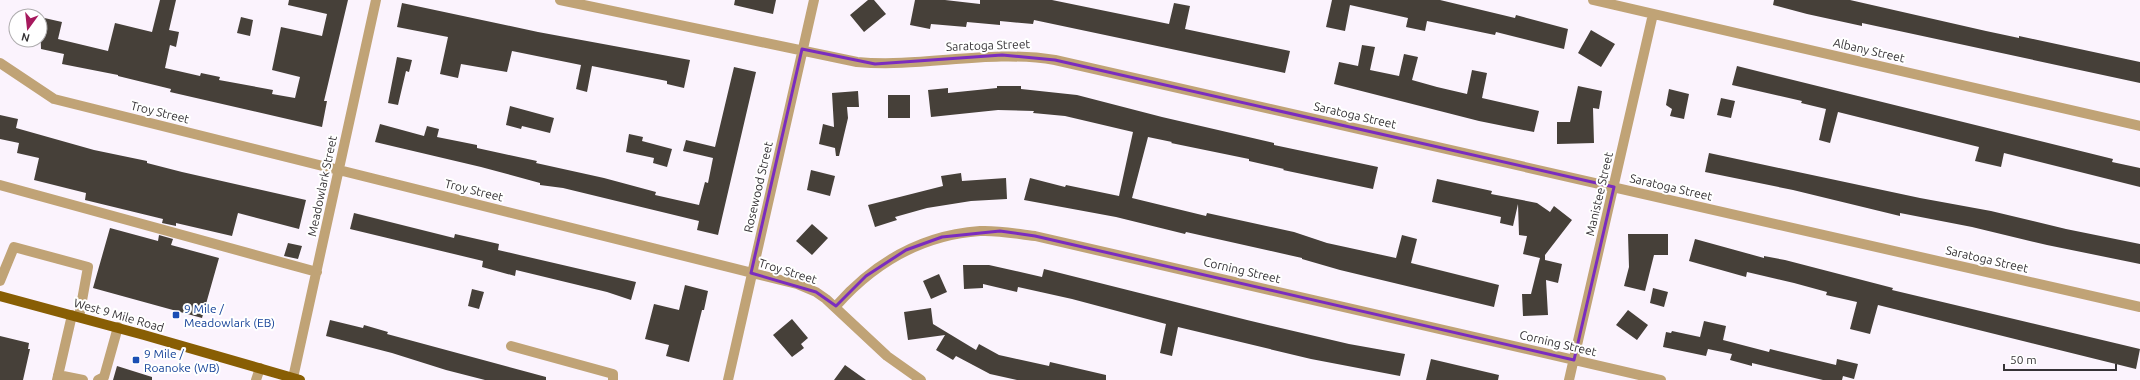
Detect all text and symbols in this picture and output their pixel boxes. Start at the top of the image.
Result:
north arrow [8,8,48,48]
text: N [20,31,31,45]
street label: Albany Street [1832,35,1906,65]
street label: Saratoga Street [946,37,1031,53]
street label: Troy Street [129,98,191,126]
street label: Saratoga Street [1313,99,1398,131]
street label: Meadowlark Street [305,134,339,238]
street label: Rosewood Street [741,140,775,234]
street label: Manistee Street [1583,150,1615,237]
street label: Saratoga Street [1629,171,1714,203]
street label: Troy Street [443,176,505,204]
street label: Saratoga Street [1945,243,2030,275]
street label: Corning Street [1202,255,1282,285]
street label: Troy Street [757,256,819,286]
street label: West 9 Mile Road [72,296,166,334]
place label: 9 Mile / Meadowlark (EB) [184,302,275,330]
marker: 9 Mile / Meadowlark (EB) [171,310,181,320]
street label: Corning Street [1518,328,1598,358]
scale bar [2004,346,2116,372]
place label: 9 Mile / Roanoke (WB) [144,347,220,375]
text: 50 m [2010,353,2037,366]
marker: 9 Mile / Roanoke (WB) [131,355,141,365]

